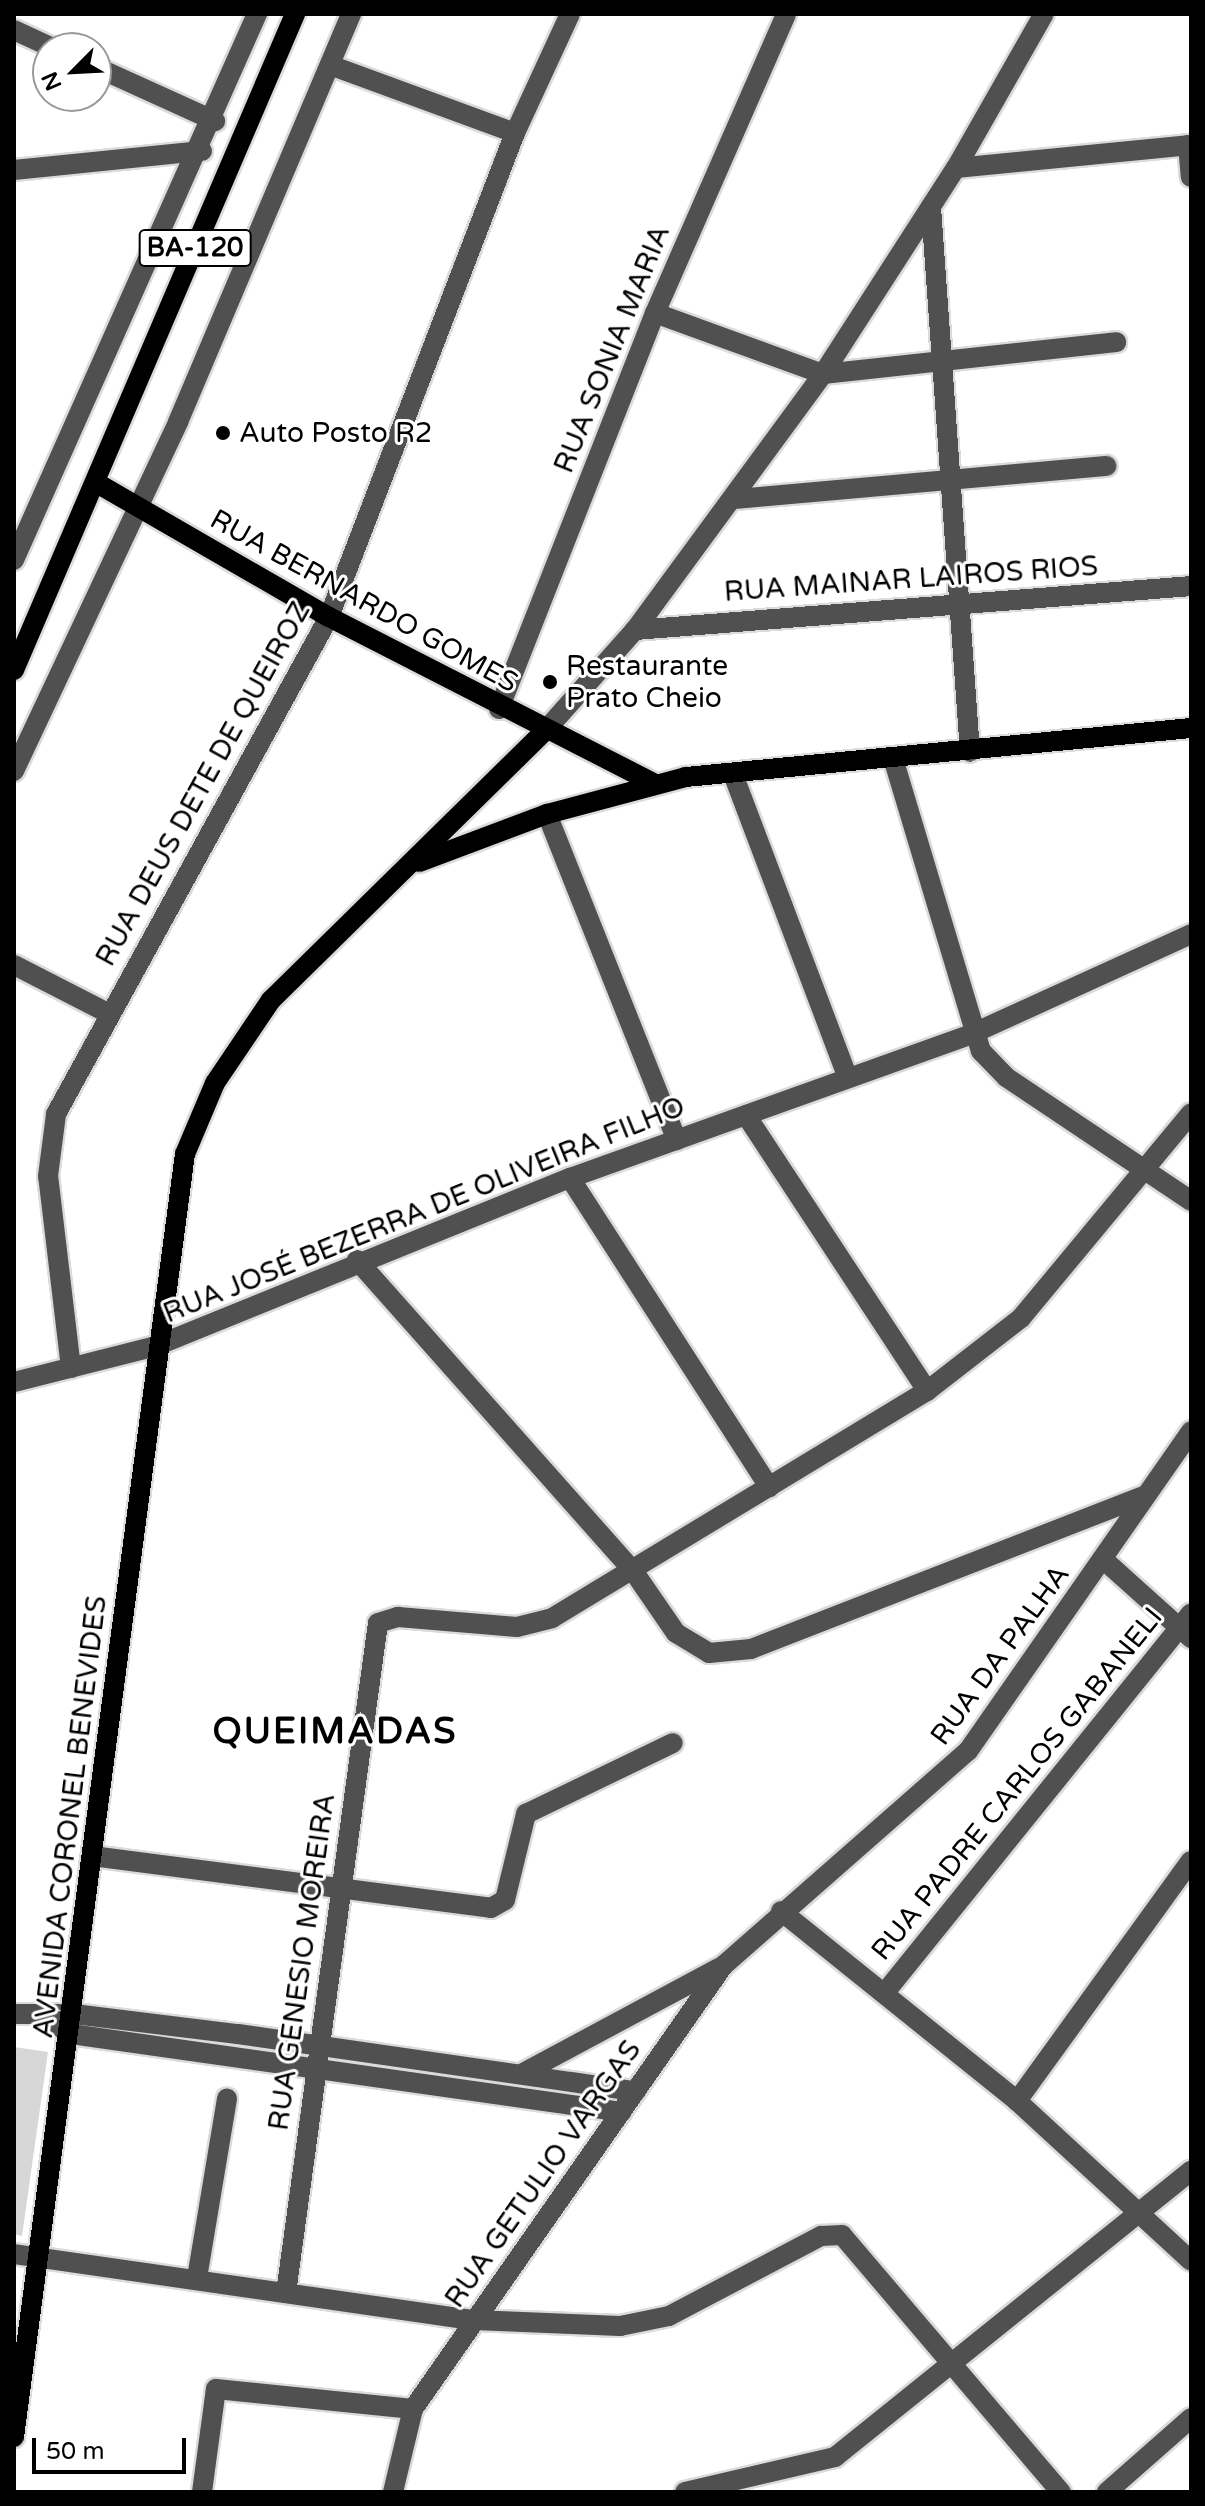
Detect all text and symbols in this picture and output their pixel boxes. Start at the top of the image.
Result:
north arrow [32,32,112,112]
text: N [36,68,67,94]
street label: RUA SONIA MARIA [547,220,677,478]
road number: BA-120 [137,226,253,270]
place label: Auto Posto R2 [239,416,432,450]
marker: Auto Posto R2 [214,424,232,442]
street label: RUA BERNARDO GOMES [204,502,524,700]
street label: RUA MAINAR LAIROS RIOS [723,549,1099,609]
street label: RUA DEUS DETE DE QUEIROZ [89,596,317,972]
place label: Restaurante Prato Cheio [566,649,728,715]
marker: Restaurante Prato Cheio [541,673,559,691]
street label: RUA JOSÉ BEZERRA DE OLIVEIRA FILHO [158,1090,690,1330]
street label: RUA DA PALHA [923,1558,1077,1752]
street label: AVENIDA CORONEL BENEVIDES [26,1594,114,2040]
street label: RUA PADRE CARLOS GABANELI [864,1601,1170,1967]
district label: QUEIMADAS [213,1710,457,1754]
street label: RUA GENESIO MOREIRA [262,1791,342,2133]
street label: RUA GETULIO VARGAS [438,2034,648,2314]
scale bar [36,2422,190,2472]
text: 50 m [46,2437,104,2466]

